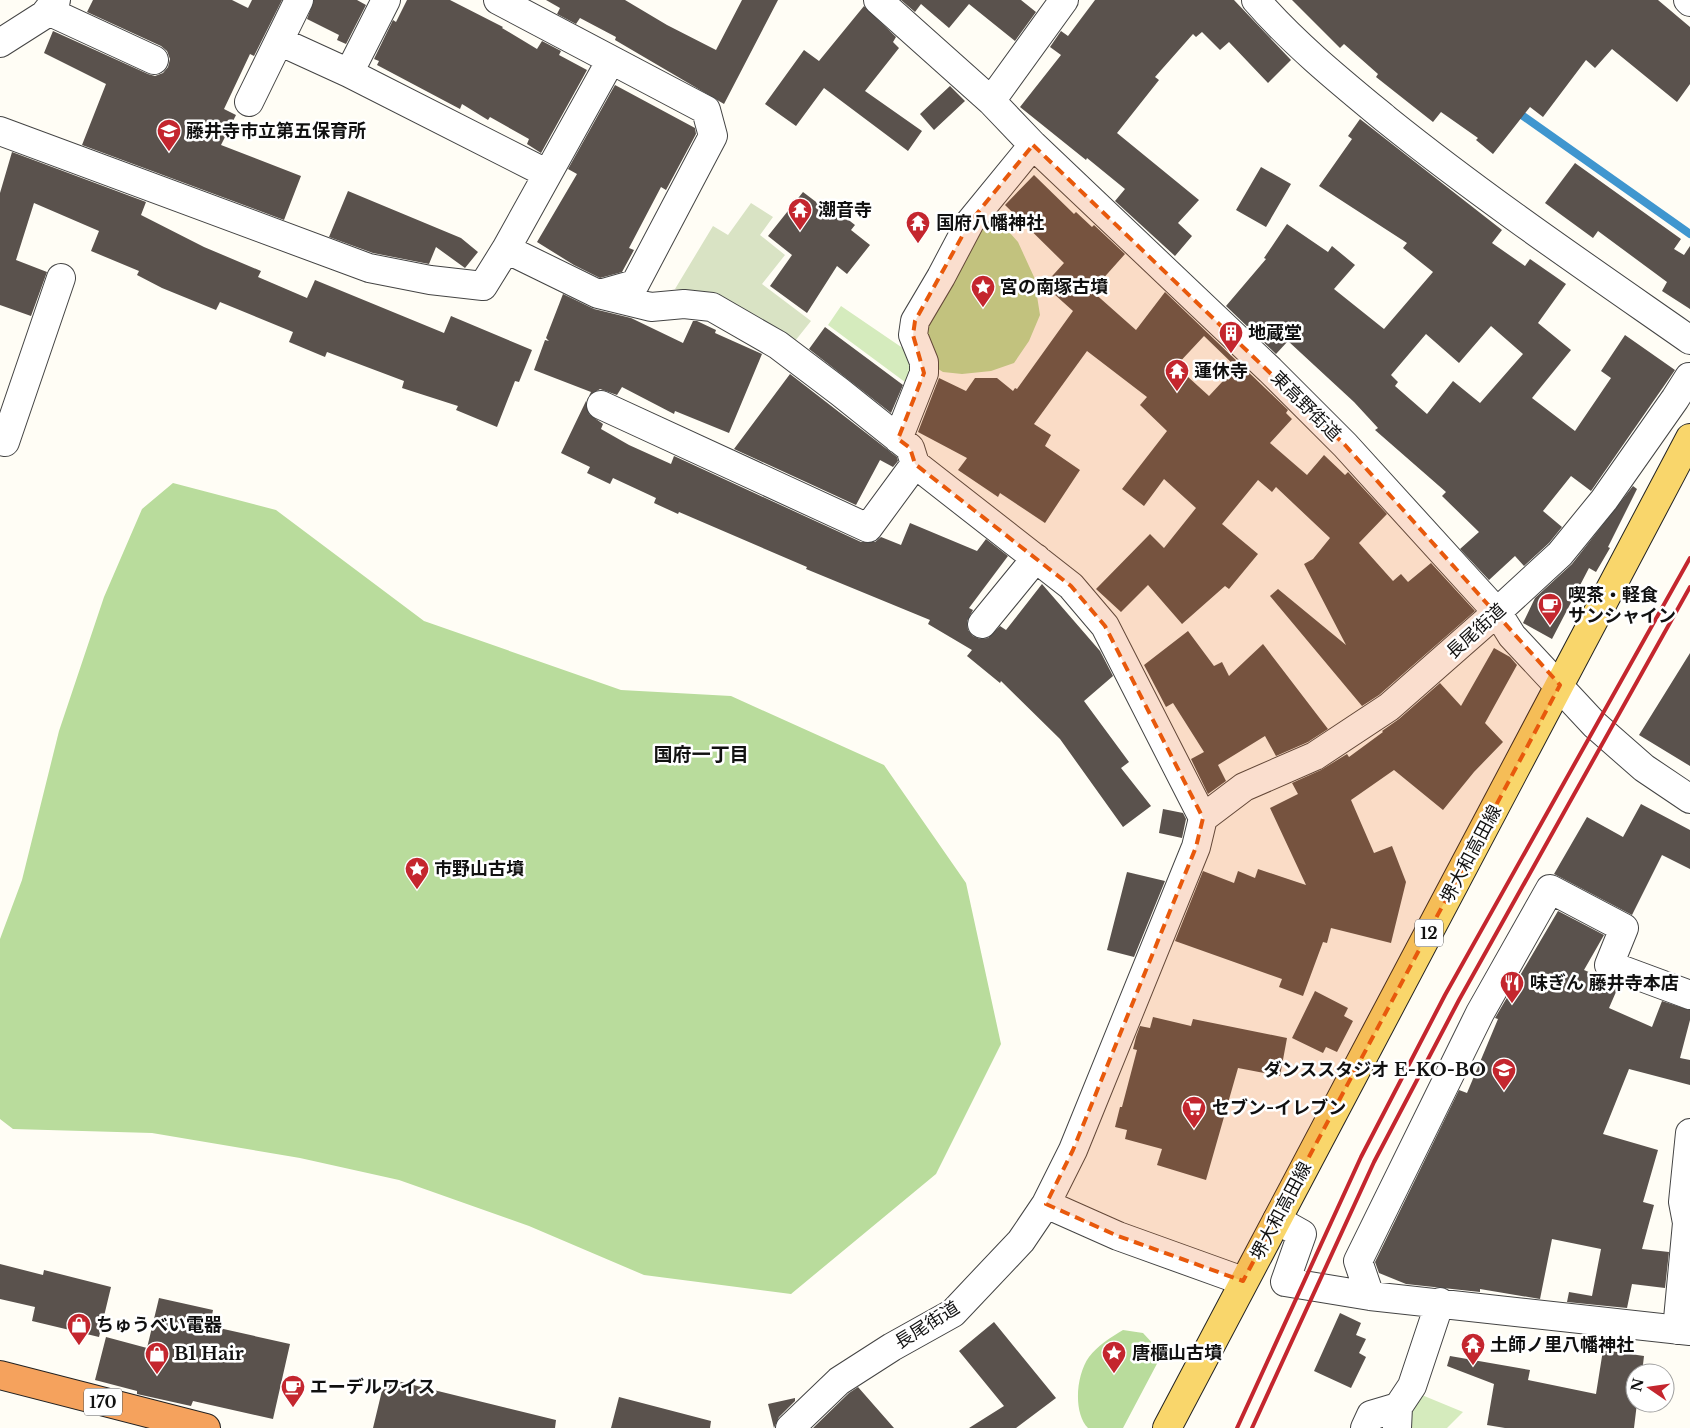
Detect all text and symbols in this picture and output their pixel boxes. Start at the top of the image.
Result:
school or university icon: 藤井寺市立第五保育所 [156,118,182,152]
place label: 藤井寺市立第五保育所 [186,120,366,142]
temple icon: 潮音寺 [787,197,813,231]
place label: 潮音寺 [818,199,872,221]
temple icon: 国府八幡神社 [905,210,931,244]
place label: 国府八幡神社 [936,212,1044,234]
place icon: 宮の南塚古墳 [970,274,996,308]
place label: 宮の南塚古墳 [1000,276,1108,298]
building icon: 地蔵堂 [1218,320,1244,354]
place label: 地蔵堂 [1248,322,1302,344]
temple icon: 蓮休寺 [1164,358,1190,392]
place label: 蓮休寺 [1194,360,1248,382]
street label: 東高野街道 [1266,366,1346,446]
place label: 喫茶・軽食 サンシャイン [1568,584,1676,627]
cafe icon: 喫茶・軽食 サンシャイン [1537,592,1563,626]
street label: 長尾街道 [1442,599,1510,663]
district label: 国府一丁目 [653,743,749,766]
street label: 堺大和高田線 [1436,801,1506,907]
place icon: 市野山古墳 [404,856,430,890]
place label: 市野山古墳 [434,858,524,880]
road number: 12 [1415,920,1443,946]
restaurant icon: 味ぎん 藤井寺本店 [1499,970,1525,1004]
place label: 味ぎん 藤井寺本店 [1530,972,1679,994]
school or university icon: ダンススタジオ E-KO-BO [1491,1057,1517,1091]
place label: ダンススタジオ E-KO-BO [1264,1059,1486,1081]
supermarket icon: セブン-イレブン [1181,1095,1207,1129]
place label: セブン-イレブン [1212,1097,1346,1119]
street label: 堺大和高田線 [1246,1158,1316,1264]
street label: 長尾街道 [891,1297,963,1353]
shop icon: ちゅうべい電器 [66,1312,92,1346]
place label: ちゅうべい電器 [96,1314,222,1336]
temple icon: 土師ノ里八幡神社 [1460,1332,1486,1366]
place label: 土師ノ里八幡神社 [1490,1334,1634,1356]
place icon: 唐櫃山古墳 [1101,1340,1127,1374]
shop icon: B1 Hair [144,1341,170,1375]
place label: 唐櫃山古墳 [1132,1342,1222,1364]
place label: B1 Hair [174,1343,244,1365]
north arrow [1625,1363,1675,1413]
cafe icon: エーデルワイス [280,1374,306,1408]
place label: エーデルワイス [310,1376,435,1398]
text: N [1627,1377,1648,1394]
road number: 170 [84,1388,122,1415]

